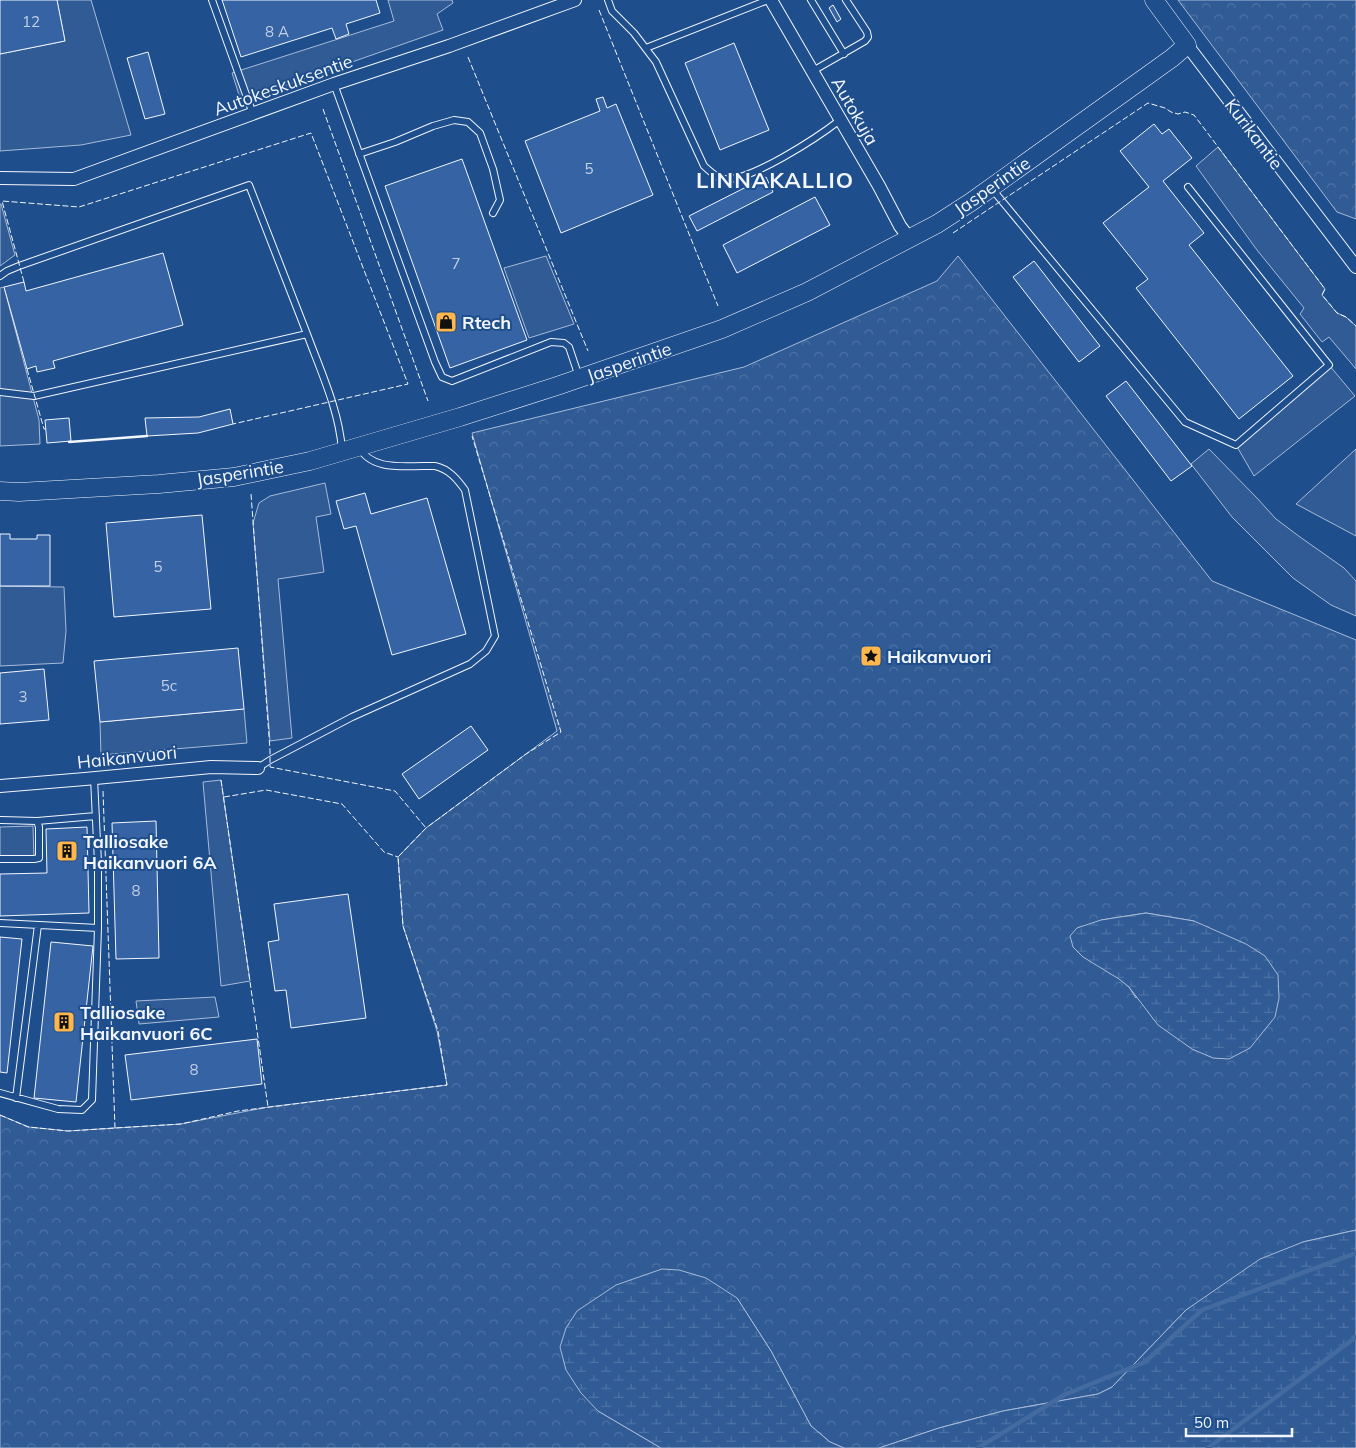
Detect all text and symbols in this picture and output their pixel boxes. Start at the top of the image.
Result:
house number: 12 [22,12,40,31]
house number: 8 A [265,22,289,41]
street label: Autokeskuksentie [210,49,356,121]
street label: Autokuja [826,73,884,149]
street label: Kurikantie [1220,94,1288,174]
street label: Jasperintie [949,151,1035,221]
house number: 5 [584,159,594,178]
district label: LINNAKALLIO [696,166,854,194]
house number: 7 [451,254,461,273]
shop icon: Rtech [434,310,458,334]
place label: Rtech [462,311,511,334]
street label: Jasperintie [584,337,674,387]
street label: Jasperintie [195,455,285,491]
house number: 5 [153,557,163,576]
place icon: Haikanvuori [859,644,883,668]
place label: Haikanvuori [887,645,992,668]
house number: 5c [161,676,177,695]
house number: 3 [18,687,28,706]
street label: Haikanvuori [76,740,178,774]
place label: Talliosake Haikanvuori 6A [83,830,217,874]
building icon: Talliosake Haikanvuori 6A [55,839,79,863]
house number: 8 [131,881,141,900]
place label: Talliosake Haikanvuori 6C [80,1001,213,1045]
building icon: Talliosake Haikanvuori 6C [52,1010,76,1034]
house number: 8 [189,1060,199,1079]
scale bar [1186,1406,1292,1438]
text: 50 m [1194,1413,1229,1432]

